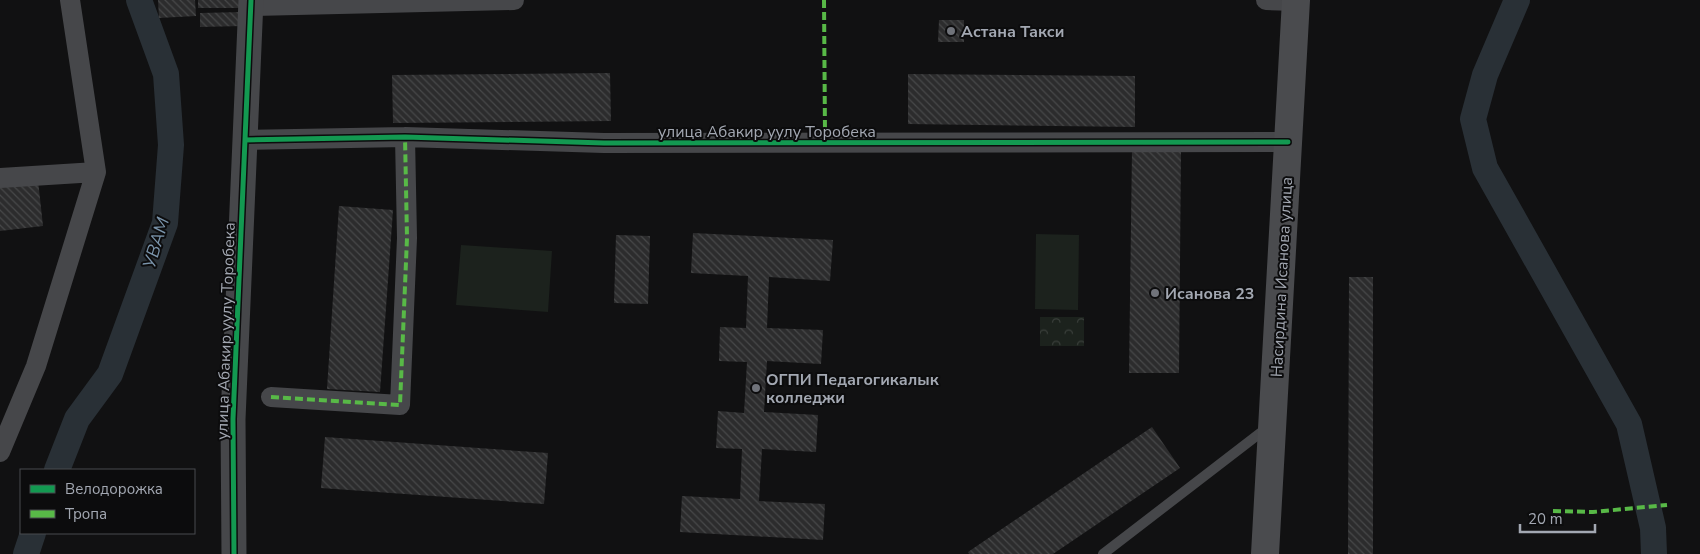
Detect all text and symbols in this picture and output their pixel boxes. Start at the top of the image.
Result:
place label: Астана Такси [961,21,1064,43]
marker: Астана Такси [945,25,957,37]
street label: улица Абакир уулу Торобека [658,121,876,143]
street label: Насирдина Исанова улица [1266,176,1298,378]
water label: УВАМ [137,214,175,271]
street label: улица Абакир уулу Торобека [211,222,241,440]
place label: Исанова 23 [1165,283,1254,305]
marker: Исанова 23 [1149,287,1161,299]
place label: ОГПИ Педагогикалык колледжи [766,369,940,409]
marker: ОГПИ Педагогикалык колледжи [750,382,762,394]
legend [20,469,195,534]
text: Велодорожка [65,479,163,499]
scale bar [1520,502,1595,534]
text: Тропа [65,504,107,524]
text: 20 m [1528,509,1563,529]

